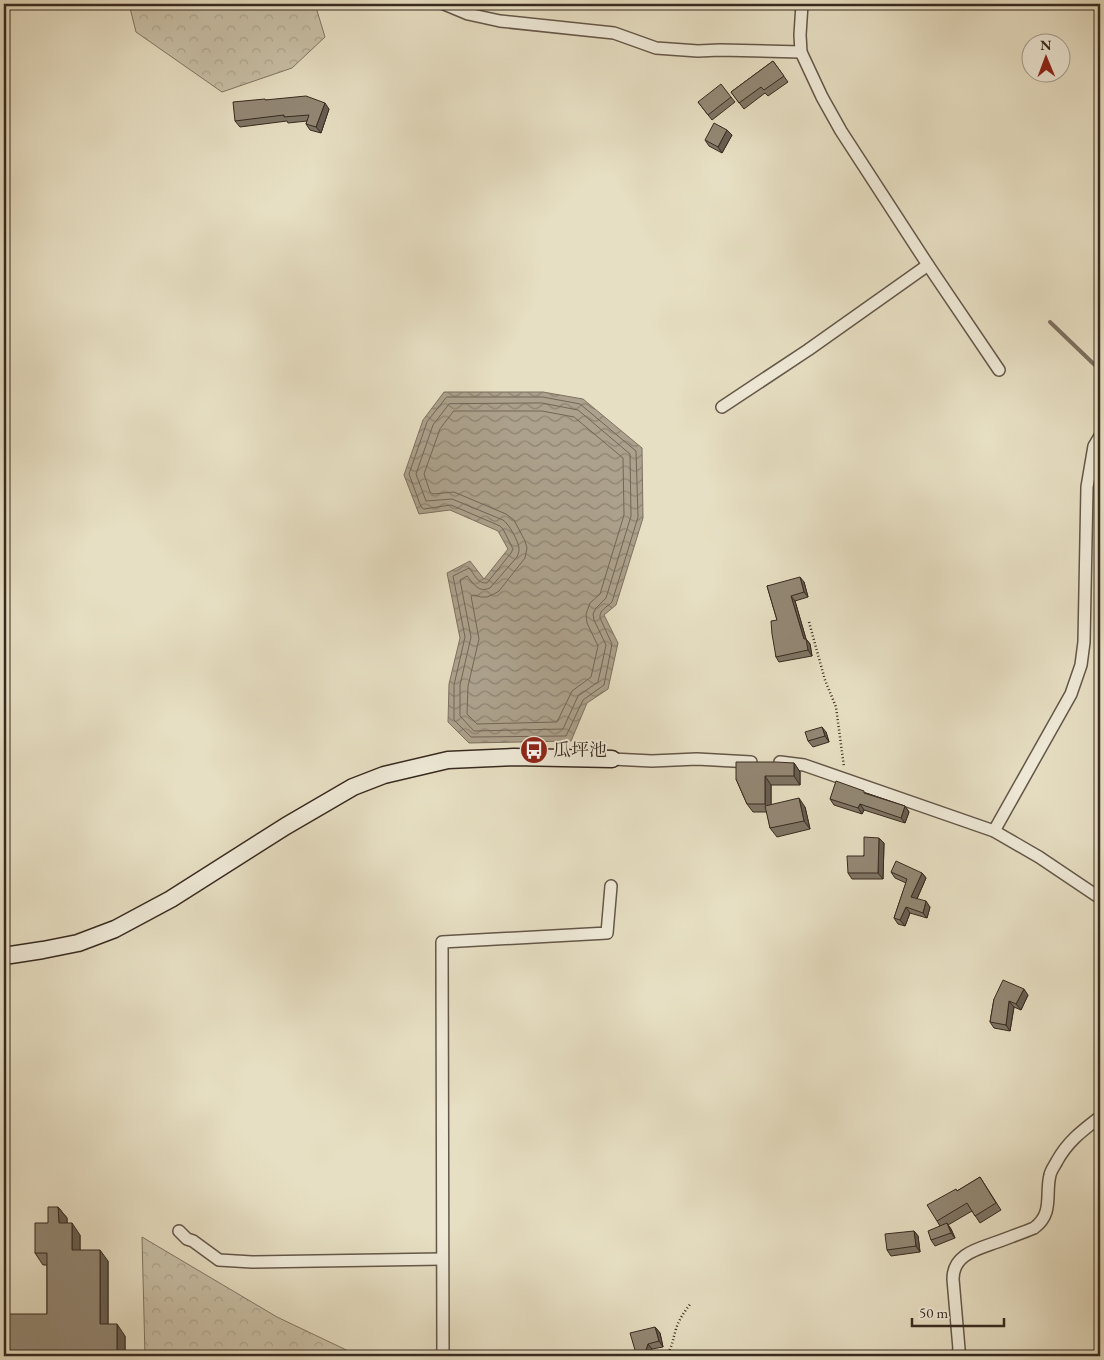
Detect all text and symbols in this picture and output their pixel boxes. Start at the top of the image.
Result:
north arrow [1022,32,1072,82]
text: N [1040,36,1052,54]
bus stop icon: 瓜坪池 [519,735,549,765]
place label: 瓜坪池 [553,738,607,761]
scale bar [912,1295,1004,1327]
text: 50 m [919,1303,948,1322]

